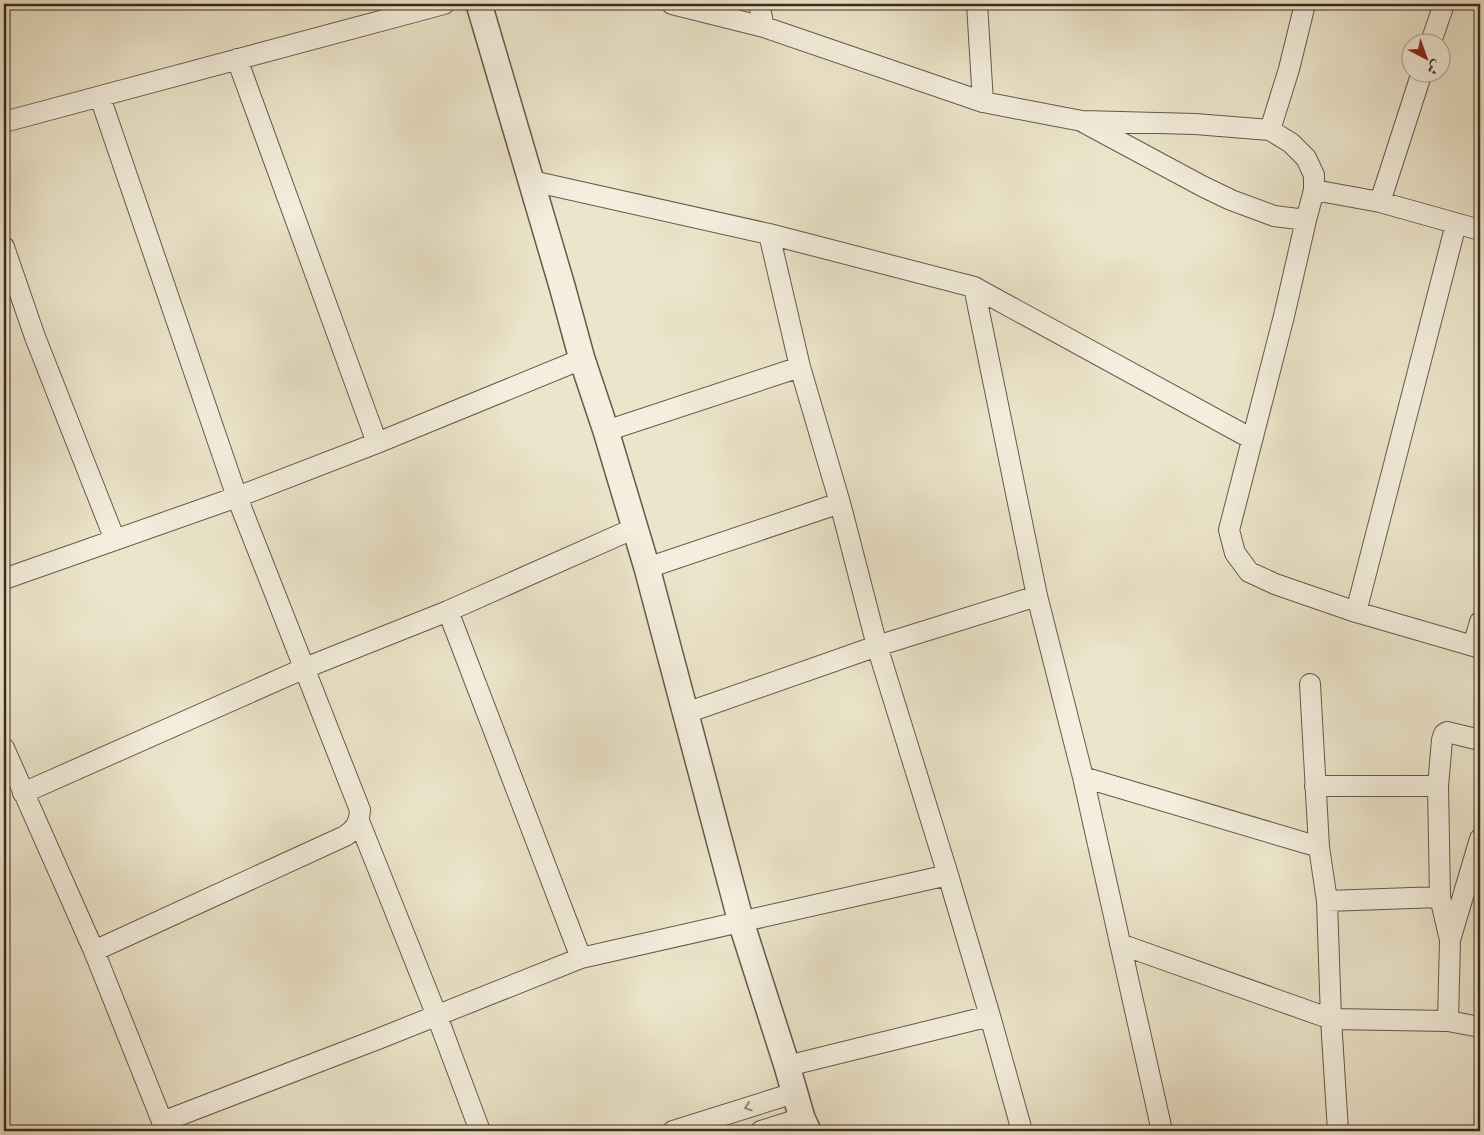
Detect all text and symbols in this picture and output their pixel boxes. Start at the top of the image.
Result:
north arrow [1402,32,1452,82]
text: ش [1423,56,1446,80]
one-way arrow [744,1102,752,1112]

